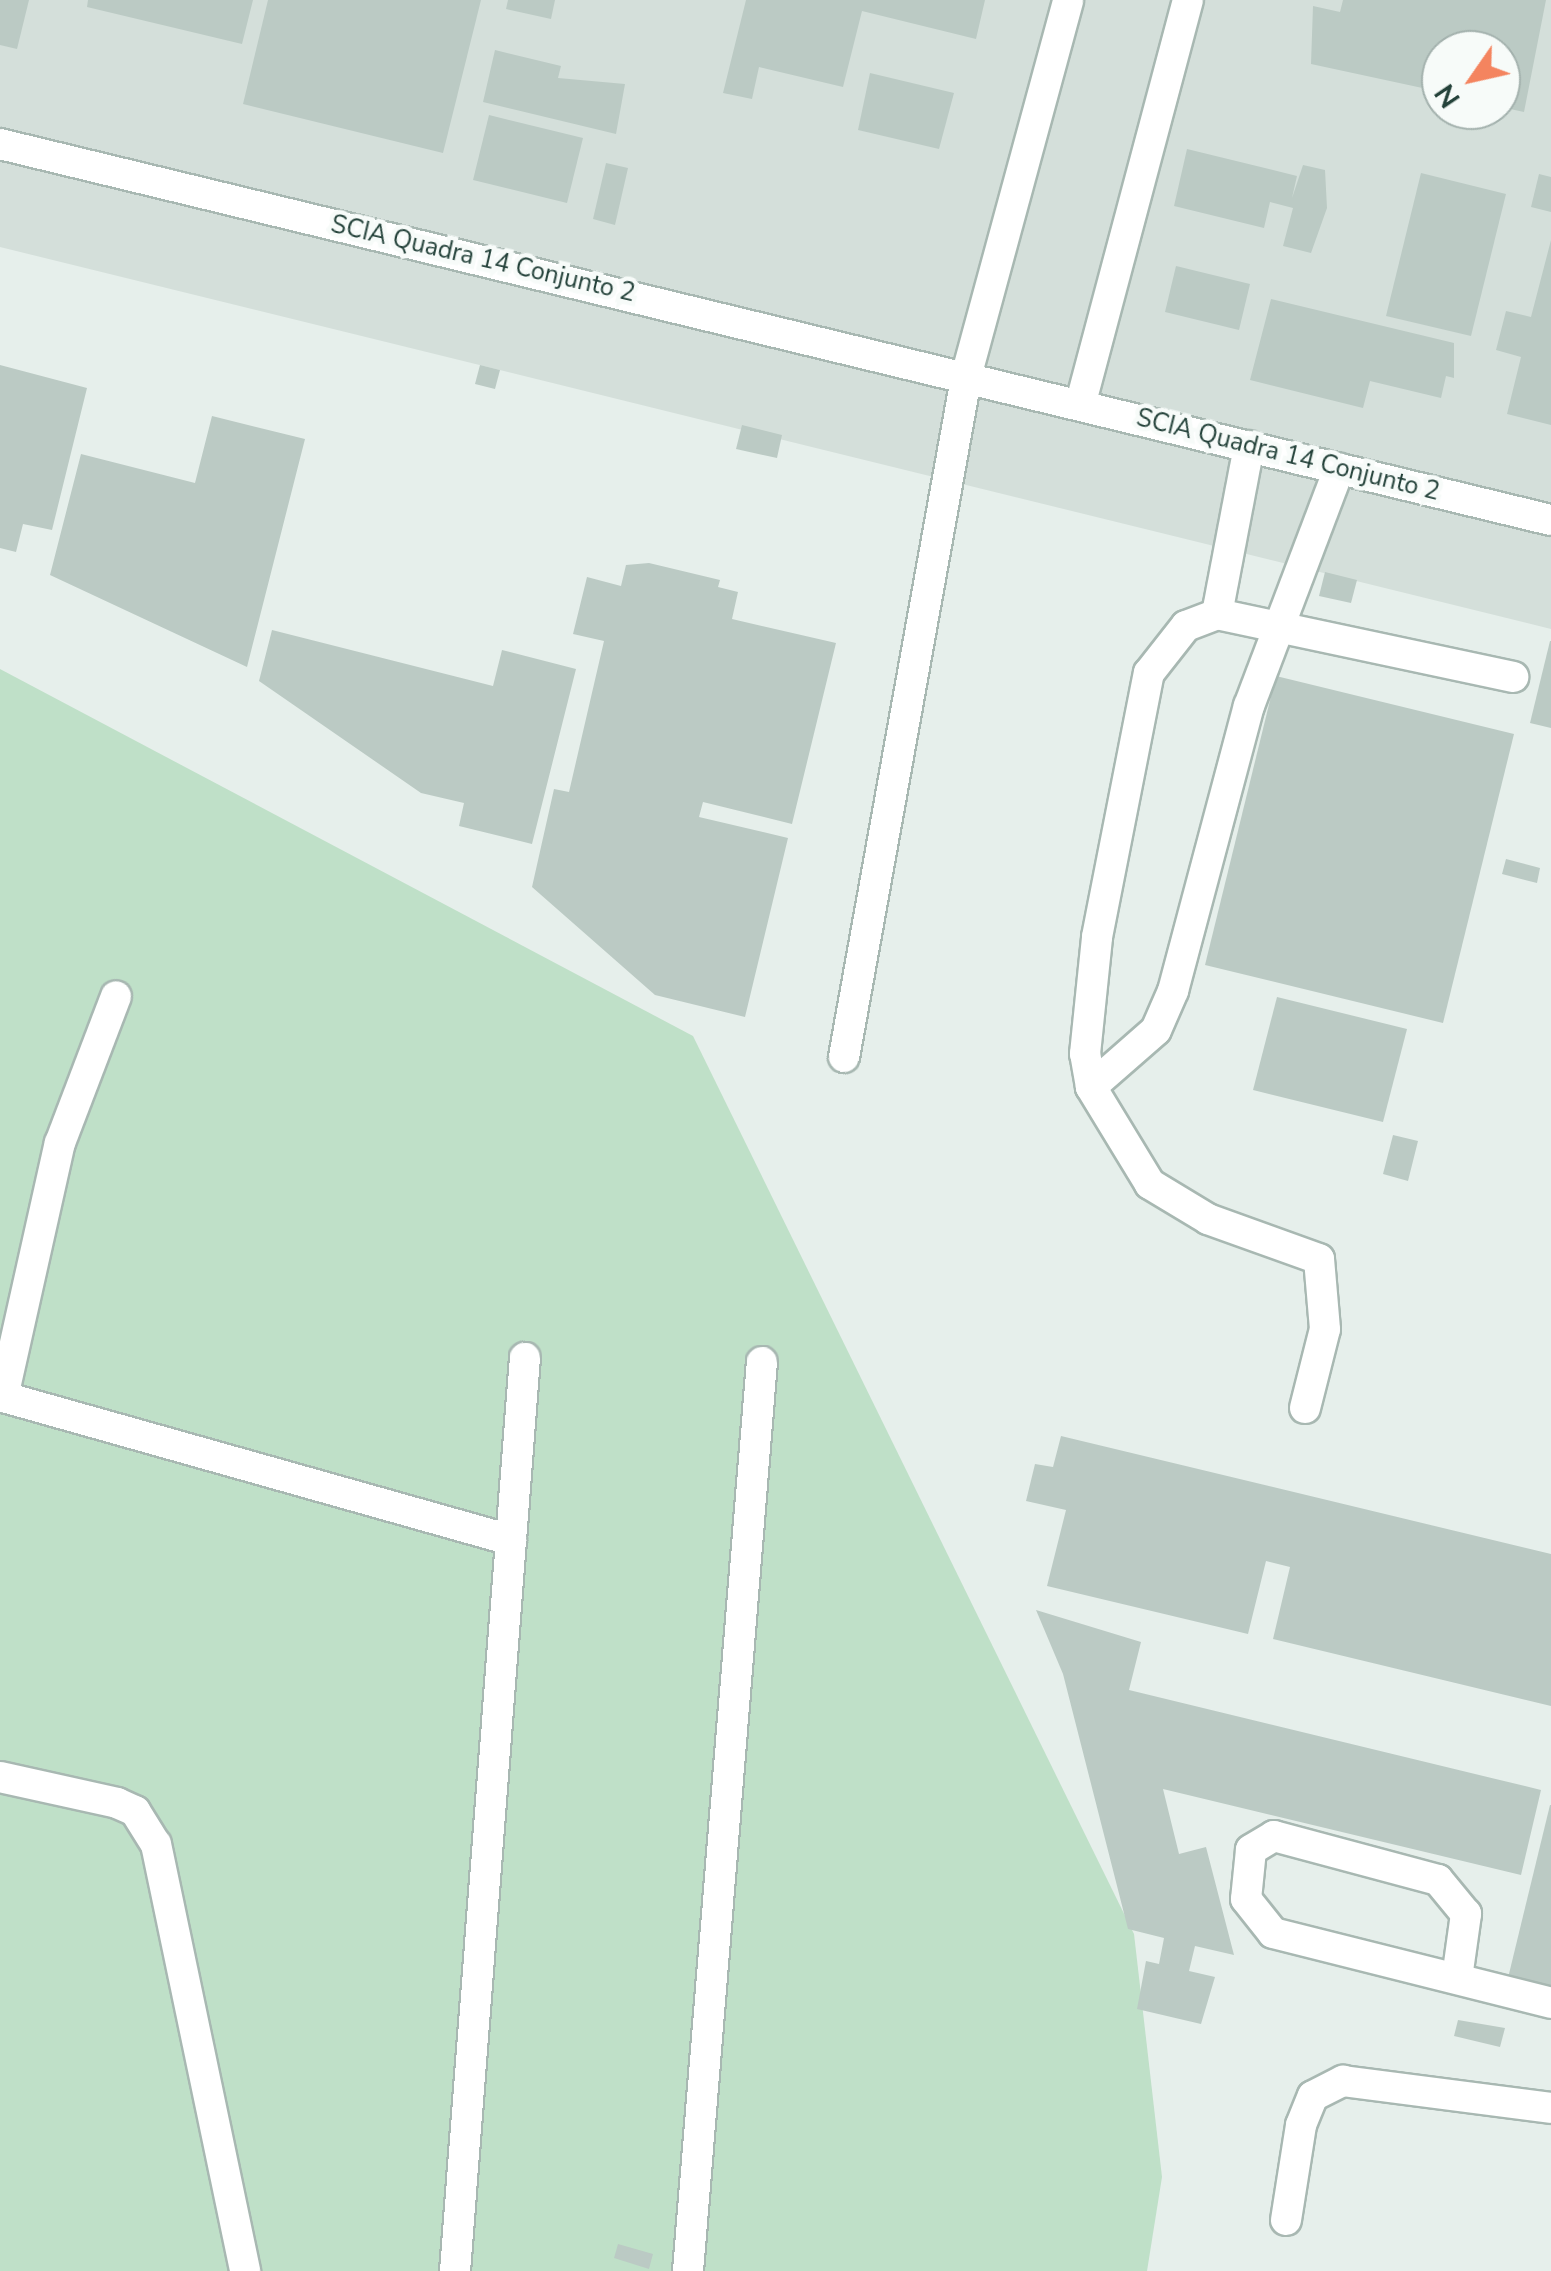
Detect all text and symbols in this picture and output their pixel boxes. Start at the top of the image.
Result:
north arrow [1421,30,1521,130]
text: N [1426,76,1469,115]
street label: SCIA Quadra 14 Conjunto 2 [328,209,638,309]
street label: SCIA Quadra 14 Conjunto 2 [1133,403,1443,507]

